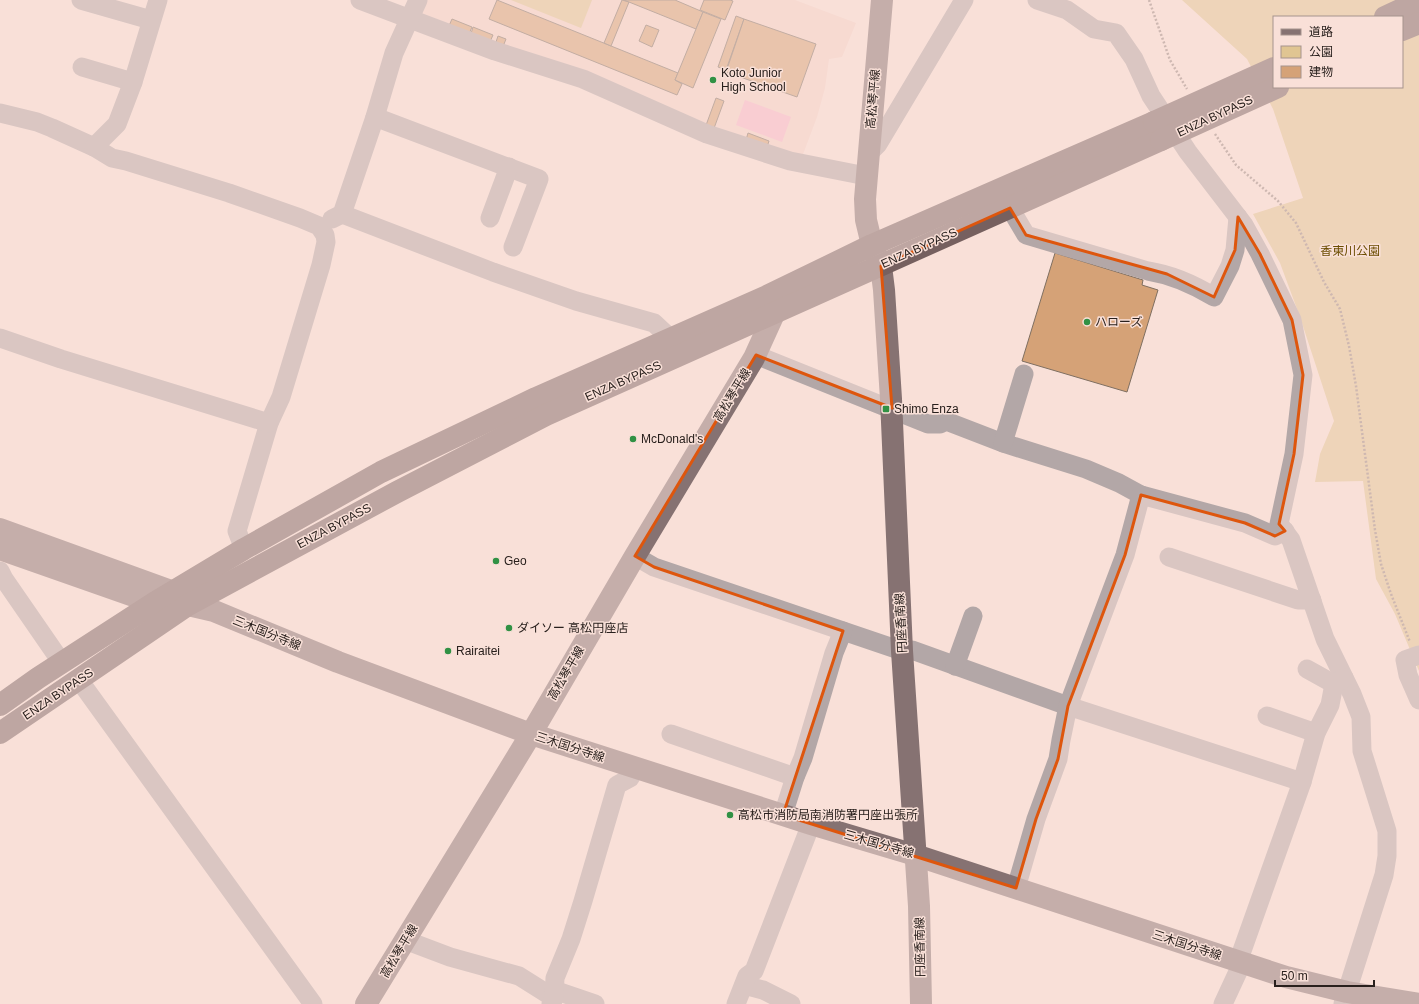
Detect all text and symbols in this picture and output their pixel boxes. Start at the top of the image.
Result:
legend [1273,16,1403,88]
text: 道路 [1309,25,1333,39]
text: 公園 [1309,45,1333,59]
text: 建物 [1309,65,1333,79]
place label: Koto Junior High School [721,66,786,94]
street label: 高松琴平線 [863,68,883,130]
marker: Koto Junior High School [708,75,718,85]
street label: ENZA BYPASS [1175,92,1255,140]
street label: ENZA BYPASS [879,225,959,271]
park label: 香東川公園 [1320,244,1380,258]
place label: ハローズ [1095,315,1142,329]
marker: ハローズ [1082,317,1092,327]
street label: ENZA BYPASS [583,358,663,404]
street label: 高松琴平線 [711,366,753,424]
place label: Shimo Enza [894,402,959,416]
marker: Shimo Enza [881,404,891,414]
place label: McDonald's [641,432,703,446]
marker: McDonald's [628,434,638,444]
street label: ENZA BYPASS [295,501,373,551]
place label: Geo [504,554,527,568]
marker: Geo [491,556,501,566]
street label: 円座香南線 [892,593,910,653]
street label: 三木国分寺線 [231,613,303,653]
place label: ダイソー 高松円座店 [517,621,628,635]
marker: ダイソー 高松円座店 [504,623,514,633]
place label: Rairaitei [456,644,500,658]
street label: 高松琴平線 [545,644,587,702]
marker: Rairaitei [443,646,453,656]
street label: ENZA BYPASS [20,665,96,723]
street label: 三木国分寺線 [534,729,606,765]
place label: 高松市消防局南消防署円座出張所 [738,808,918,822]
marker: 高松市消防局南消防署円座出張所 [725,810,735,820]
street label: 三木国分寺線 [842,827,916,861]
street label: 円座香南線 [912,917,928,977]
street label: 高松琴平線 [378,922,420,980]
street label: 三木国分寺線 [1151,927,1223,963]
scale bar [1275,962,1374,988]
text: 50 m [1281,969,1308,983]

